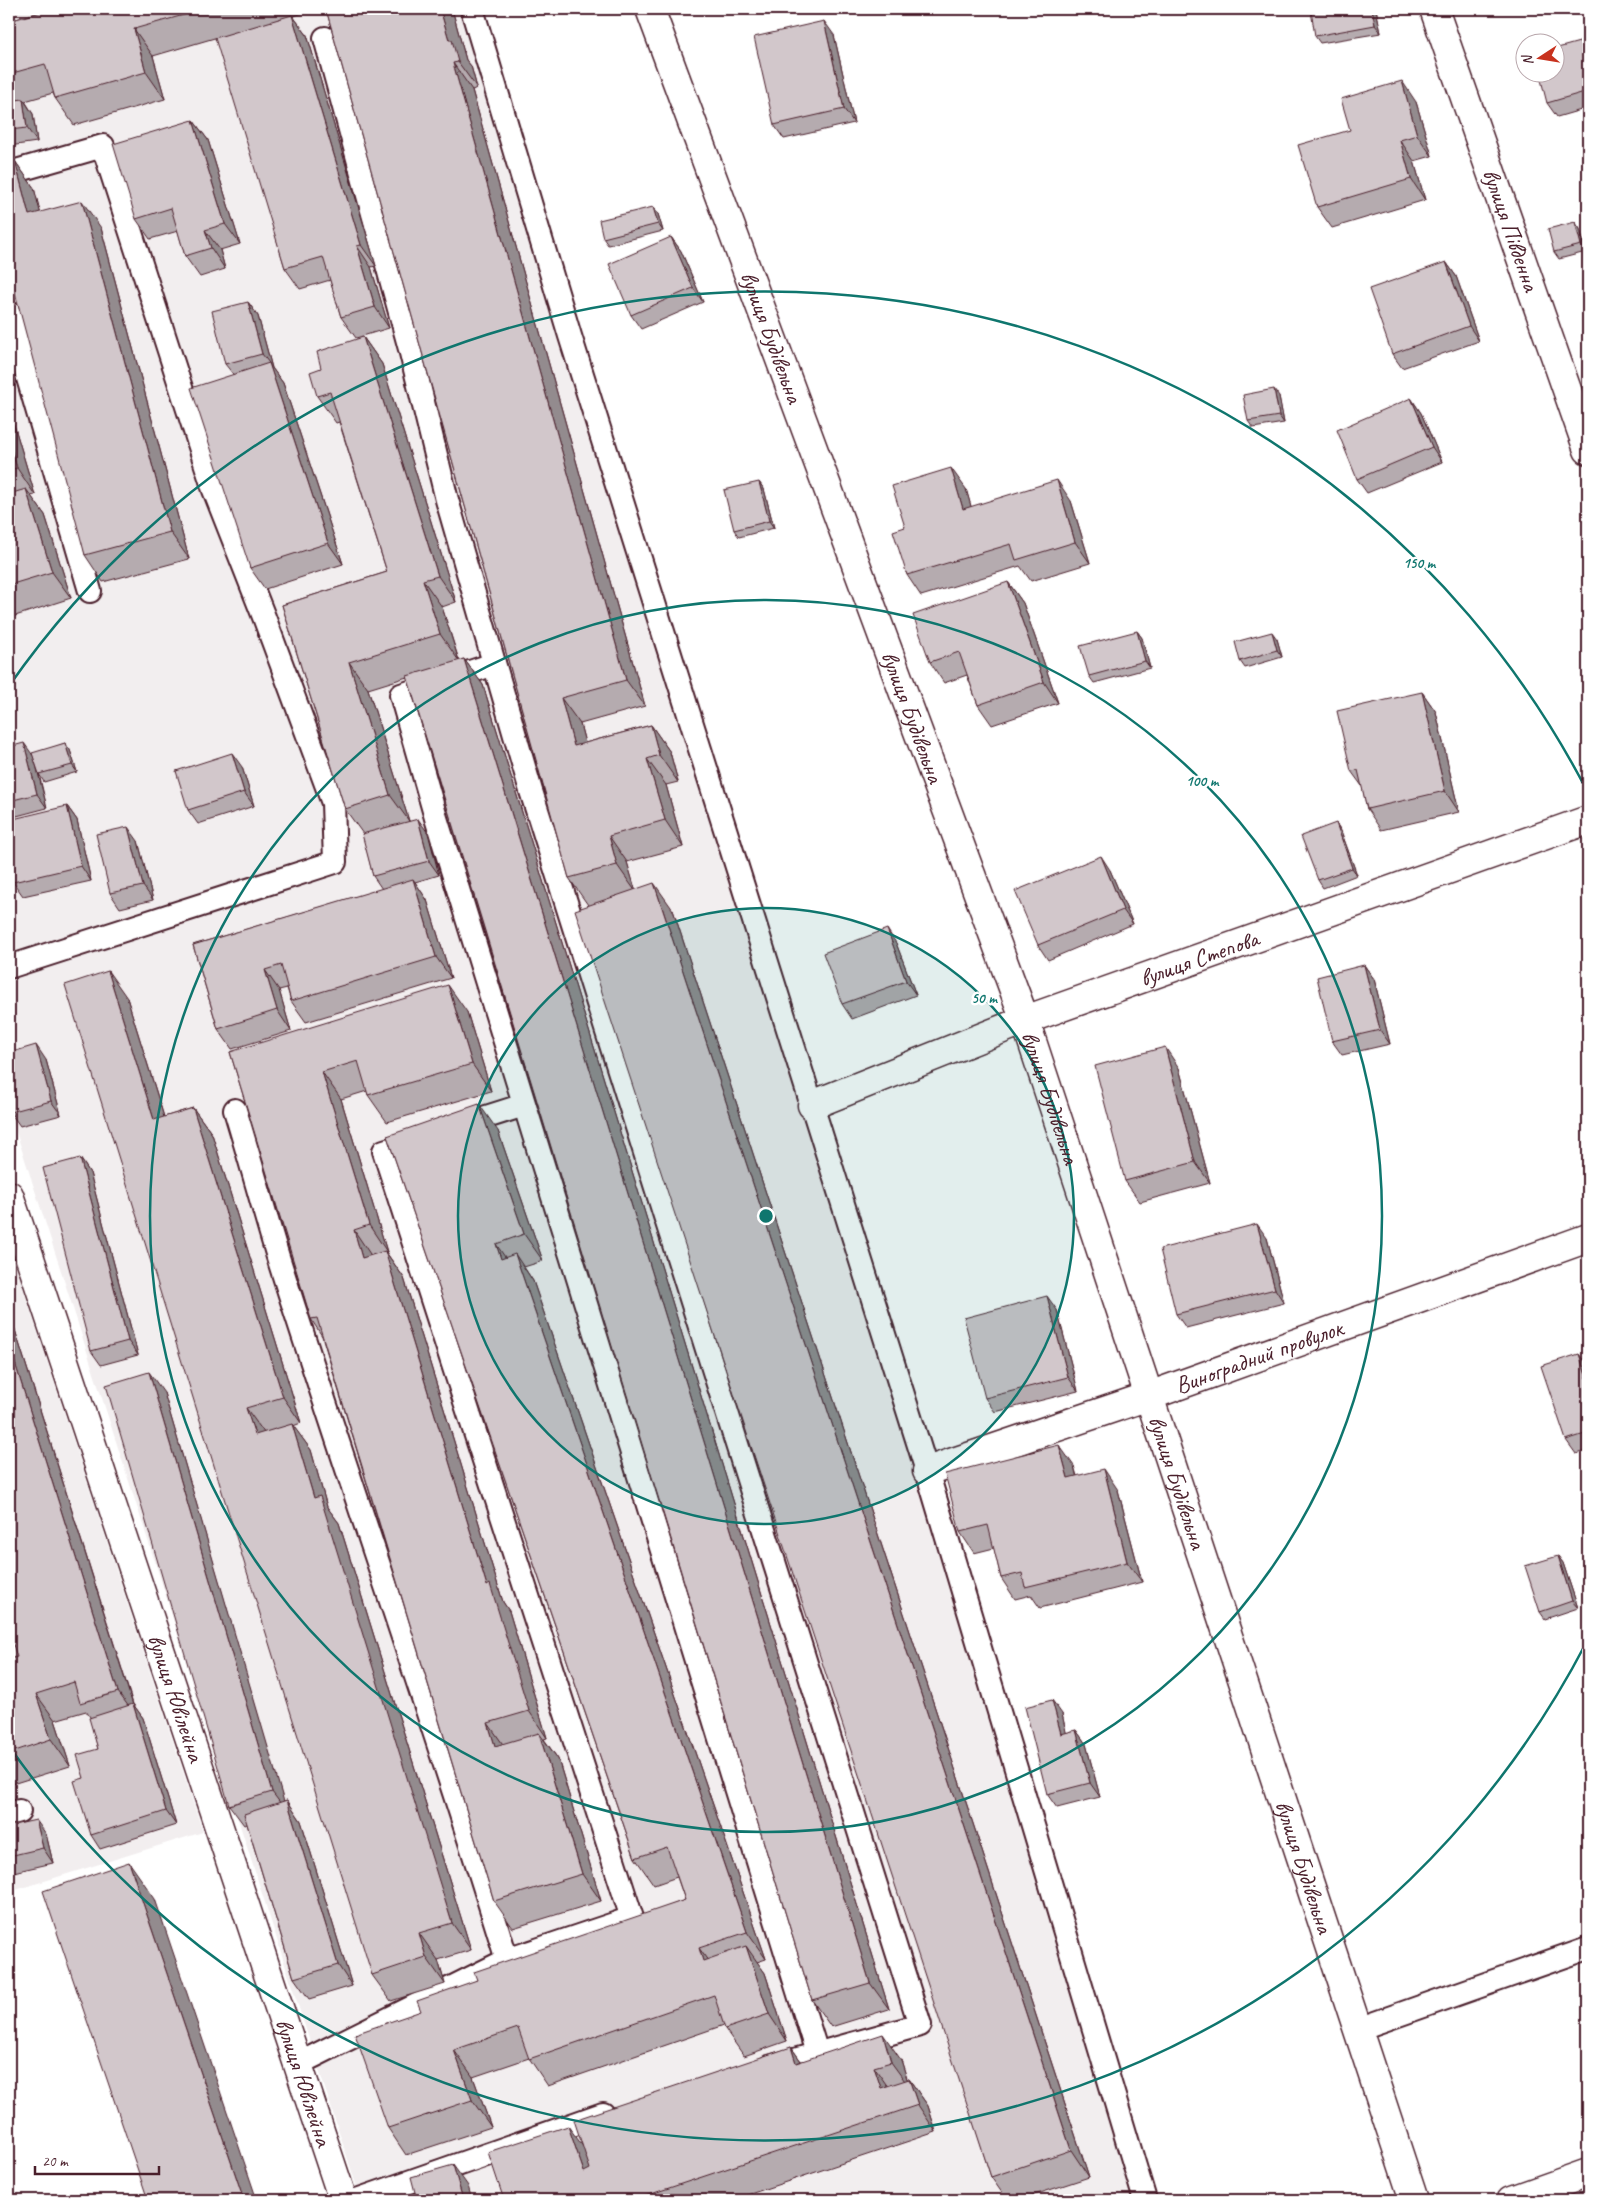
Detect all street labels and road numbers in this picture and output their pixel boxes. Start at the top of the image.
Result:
street label: вулиця Південна [1476,165,1547,297]
street label: вулиця Будівельна [734,267,810,408]
street label: вулиця Будівельна [874,647,951,788]
street label: вулиця Степова [1136,923,1264,993]
street label: вулиця Будівельна [1015,1027,1087,1169]
street label: Виноградний провулок [1171,1312,1349,1400]
street label: вулиця Будівельна [1141,1412,1214,1554]
street label: вулиця Ювілейна [141,1630,212,1767]
street label: вулиця Будівельна [1268,1797,1340,1939]
street label: вулиця Ювілейна [269,2015,340,2151]

